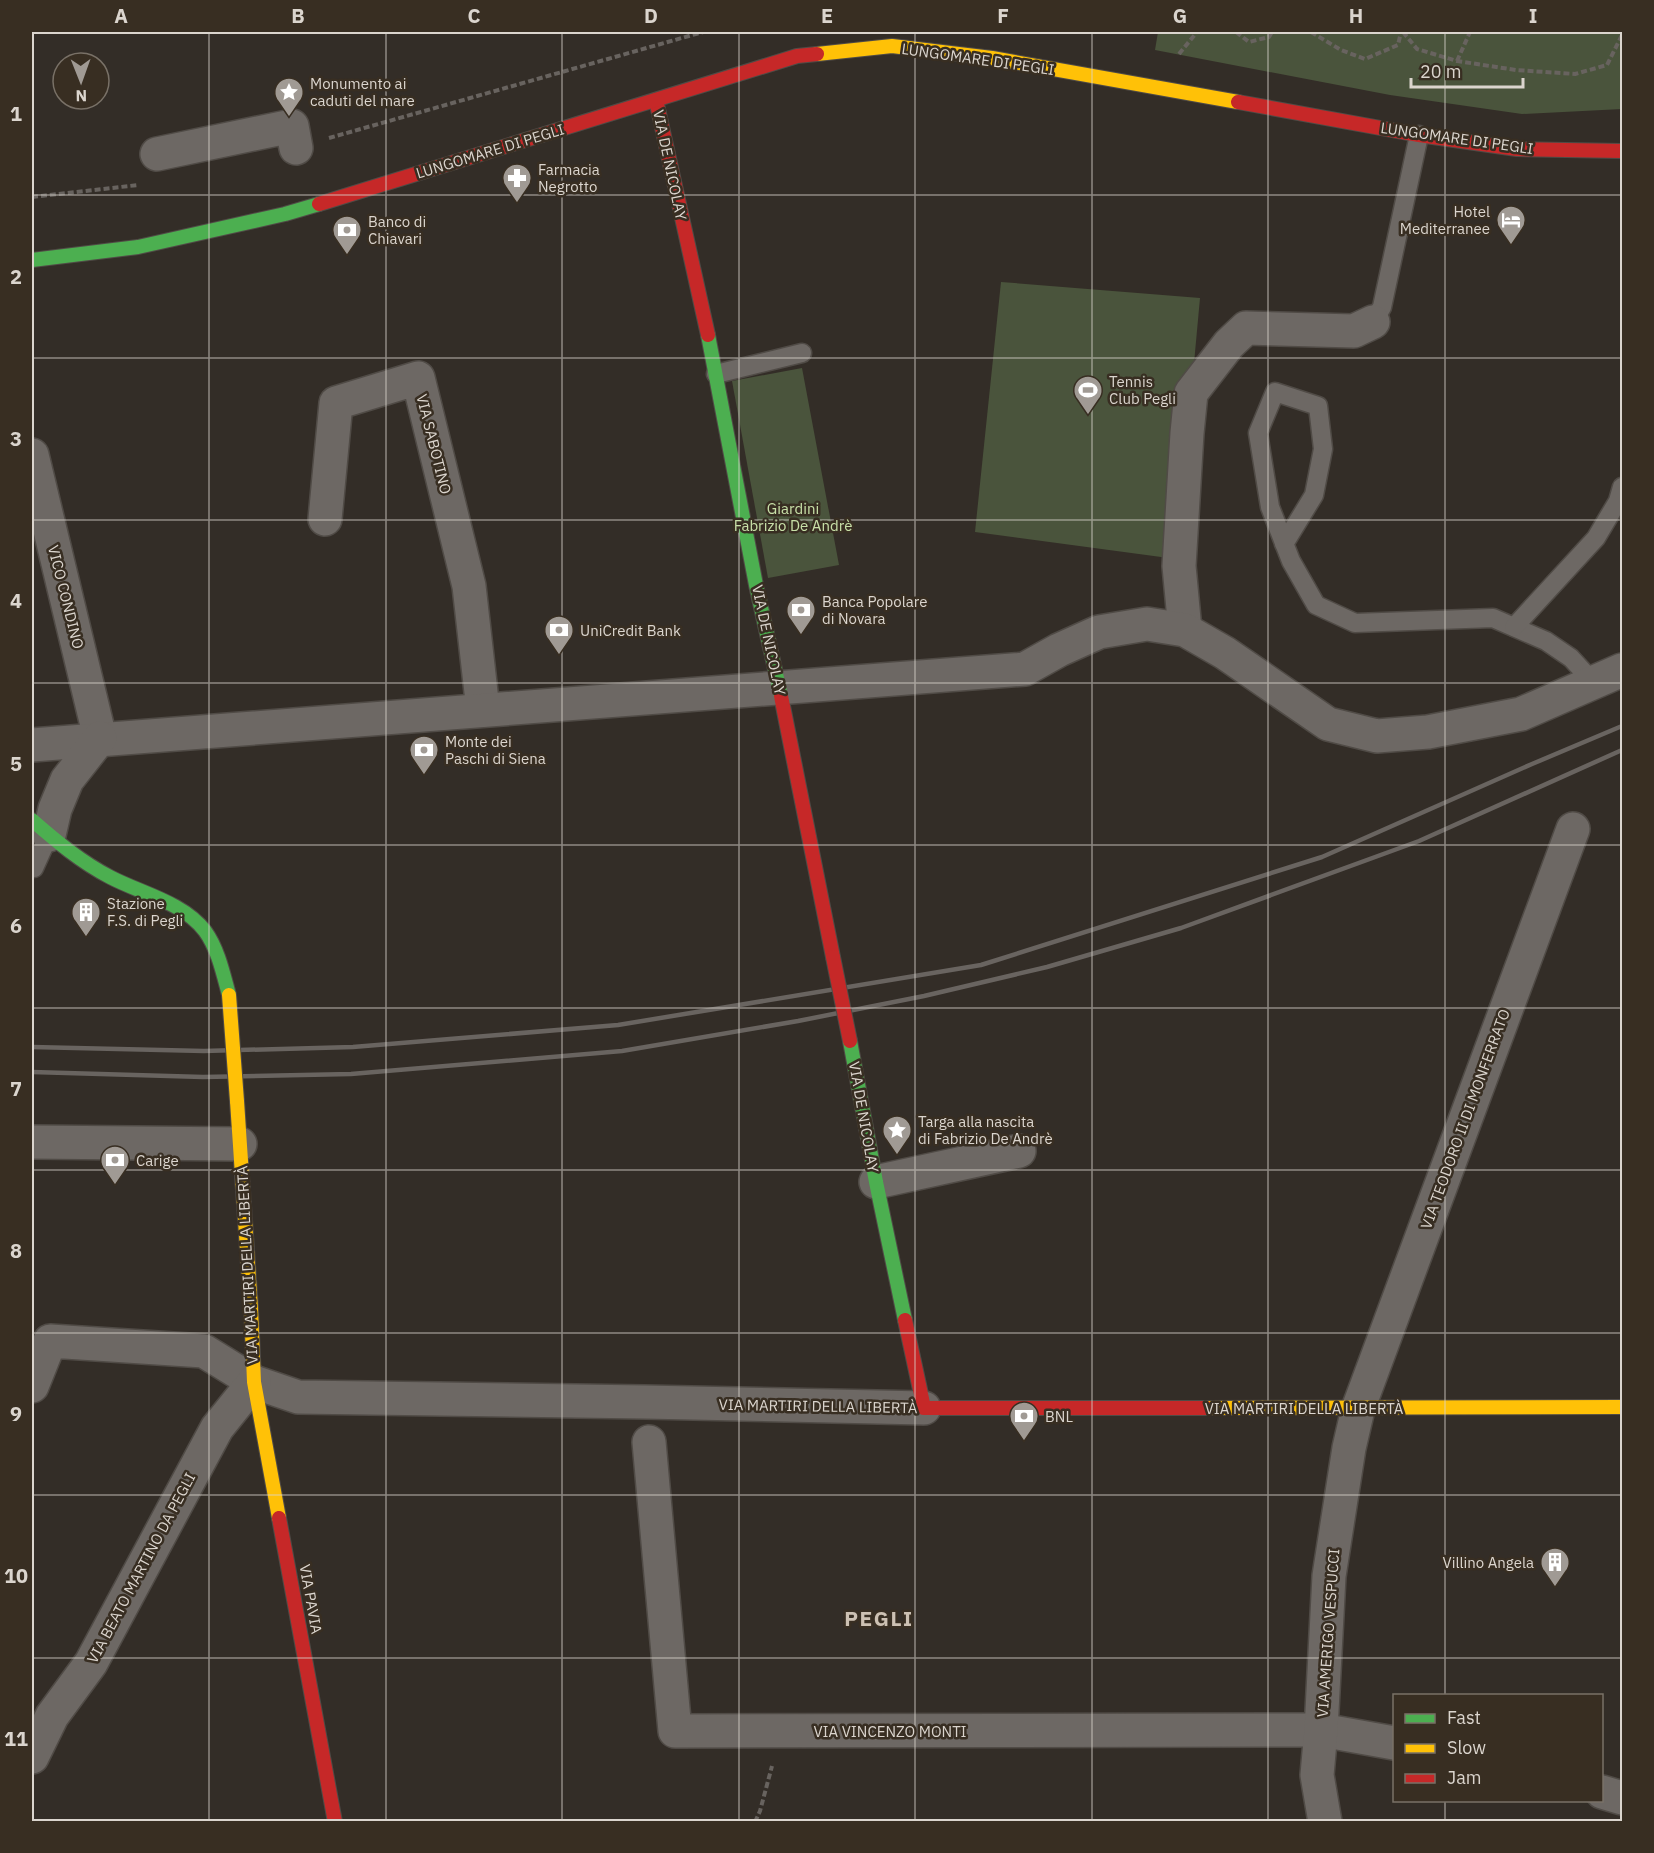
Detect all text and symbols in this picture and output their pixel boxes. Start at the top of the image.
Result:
text: A [114,2,128,29]
text: B [291,2,305,29]
text: C [467,2,481,29]
text: D [644,2,658,29]
text: E [821,2,833,29]
text: F [997,2,1009,29]
text: G [1173,2,1187,29]
text: H [1349,2,1363,29]
text: I [1529,2,1537,29]
street label: LUNGOMARE DI PEGLI [900,39,1056,79]
north arrow [51,51,111,111]
scale bar [1411,51,1524,89]
text: 20 m [1420,60,1462,83]
place label: Monumento ai caduti del mare [310,74,415,110]
place icon: Monumento ai caduti del mare [273,76,305,118]
text: N [75,86,87,106]
text: 1 [10,100,22,127]
street label: VIA DE NICOLAY [649,108,691,222]
street label: LUNGOMARE DI PEGLI [1379,118,1535,158]
street label: LUNGOMARE DI PEGLI [414,119,566,183]
place label: Farmacia Negrotto [538,160,600,196]
pharmacy icon: Farmacia Negrotto [501,162,533,204]
place label: Hotel Mediterranee [1400,202,1490,238]
hotel icon: Hotel Mediterranee [1495,204,1527,246]
place label: Banco di Chiavari [368,212,426,248]
bank icon: Banco di Chiavari [331,214,363,256]
text: 2 [10,263,22,290]
place label: Tennis Club Pegli [1109,372,1176,408]
sports icon: Tennis Club Pegli [1072,374,1104,416]
street label: VIA SABOTINO [412,392,456,496]
text: 3 [10,425,22,452]
park label: Giardini Fabrizio De Andrè [734,499,852,535]
street label: VICO CONDINO [44,543,88,651]
street label: VIA DE NICOLAY [748,583,790,697]
text: 4 [10,587,22,614]
place label: Banca Popolare di Novara [822,592,927,628]
bank icon: Banca Popolare di Novara [785,594,817,636]
bank icon: UniCredit Bank [543,614,575,656]
place label: UniCredit Bank [580,621,681,640]
place label: Monte dei Paschi di Siena [445,732,546,768]
bank icon: Monte dei Paschi di Siena [408,734,440,776]
text: 5 [10,750,22,777]
place label: Stazione F.S. di Pegli [107,894,183,930]
building icon: Stazione F.S. di Pegli [70,896,102,938]
text: 6 [10,912,22,939]
street label: VIA TEODORO II DI MONFERRATO [1416,1006,1514,1232]
street label: VIA DE NICOLAY [845,1060,883,1174]
text: 7 [10,1075,22,1102]
place label: Targa alla nascita di Fabrizio De Andrè [918,1112,1053,1148]
place icon: Targa alla nascita di Fabrizio De Andrè [881,1114,913,1156]
bank icon: Carige [99,1144,131,1186]
place label: Carige [136,1151,179,1170]
street label: VIA MARTIRI DELLA LIBERTÀ [232,1165,262,1365]
text: 8 [10,1237,22,1264]
street label: VIA MARTIRI DELLA LIBERTÀ [718,1395,918,1417]
street label: VIA MARTIRI DELLA LIBERTÀ [1205,1399,1404,1418]
text: 9 [10,1400,22,1427]
bank icon: BNL [1008,1400,1040,1442]
place label: BNL [1045,1407,1073,1426]
street label: VIA BEATO MARTINO DA PEGLI [83,1469,199,1667]
building icon: Villino Angela [1539,1546,1571,1588]
street label: VIA AMERIGO VESPUCCI [1313,1548,1343,1718]
place label: Villino Angela [1443,1553,1534,1572]
text: 10 [4,1562,28,1589]
street label: VIA PAVIA [296,1563,327,1636]
district label: PEGLI [844,1604,914,1632]
legend [1393,1694,1603,1802]
text: Fast [1447,1706,1481,1729]
street label: VIA VINCENZO MONTI [813,1722,967,1741]
text: 11 [4,1725,28,1752]
text: Slow [1447,1736,1486,1759]
text: Jam [1447,1766,1482,1789]

